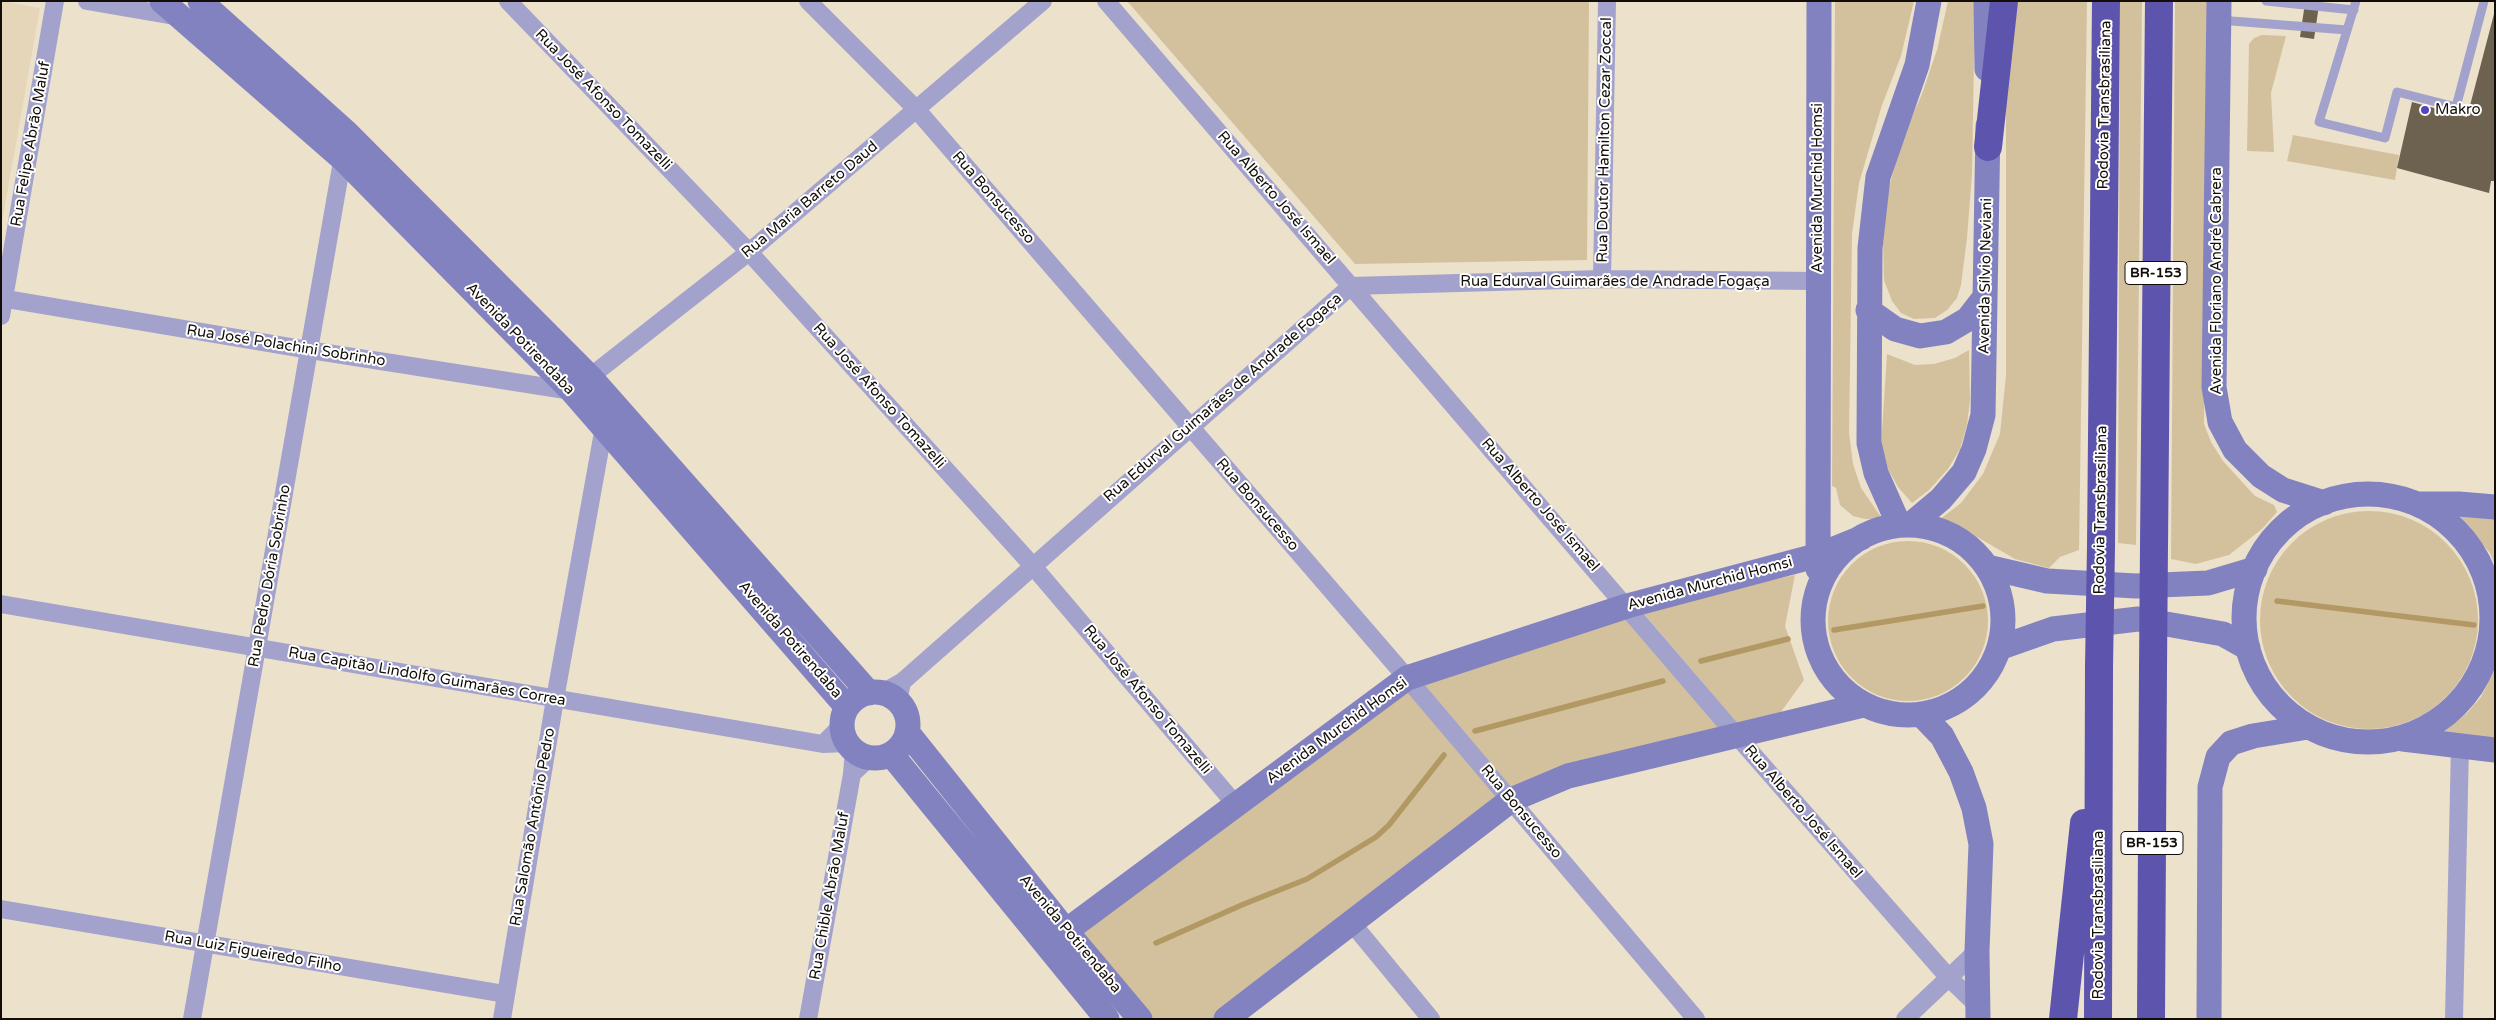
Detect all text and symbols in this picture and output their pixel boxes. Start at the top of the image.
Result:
street label: Rua Doutor Hamilton Cezar Zoccal [1594,17,1616,263]
street label: Rodovia Transbrasiliana [2095,20,2115,190]
street label: Rua José Afonso Tomazelli [531,26,675,174]
street label: Rua Felipe Abrão Maluf [8,60,54,228]
place label: Makro [2435,101,2481,119]
street label: Avenida Murchid Homsi [1809,103,1827,273]
marker: Makro [2419,104,2431,116]
street label: Rua Alberto José Ismael [1213,128,1339,268]
street label: Rua Maria Barreto Daud [738,138,882,262]
street label: Rua Bonsucesso [948,148,1038,248]
street label: Avenida Floriano André Cabrera [2208,167,2226,395]
street label: Avenida Sílvio Neviani [1976,198,1996,354]
road number: BR-153 [2125,262,2187,284]
street label: Rua Edurval Guimarães de Andrade Fogaça [1460,273,1770,291]
street label: Avenida Potirendaba [462,279,578,399]
street label: Rua Edurval Guimarães de Andrade Fogaça [1100,290,1346,506]
street label: Rua José Afonso Tomazelli [809,320,949,472]
street label: Rua José Polachini Sobrinho [185,321,387,371]
street label: Rodovia Transbrasiliana [2091,425,2111,595]
street label: Rua Alberto José Ismael [1477,435,1603,575]
street label: Rua Bonsucesso [1212,455,1302,555]
street label: Rua Pedro Dória Sobrinho [245,483,295,669]
street label: Avenida Murchid Homsi [1626,553,1794,615]
street label: Avenida Potirendaba [734,578,846,702]
street label: Rua José Afonso Tomazelli [1079,622,1215,778]
street label: Rua Capitão Lindolfo Guimarães Correa [287,644,567,710]
street label: Avenida Murchid Homsi [1263,674,1411,788]
street label: Rua Salomão Antônio Pedro [507,726,559,928]
street label: Rua Alberto José Ismael [1740,742,1866,882]
street label: Rua Bonsucesso [1477,761,1565,863]
street label: Rua Chible Abrão Maluf [806,811,854,981]
street label: Rodovia Transbrasiliana [2090,830,2108,1000]
road number: BR-153 [2121,831,2183,854]
street label: Avenida Potirendaba [1015,871,1125,997]
street label: Rua Luiz Figueiredo Filho [163,928,343,976]

